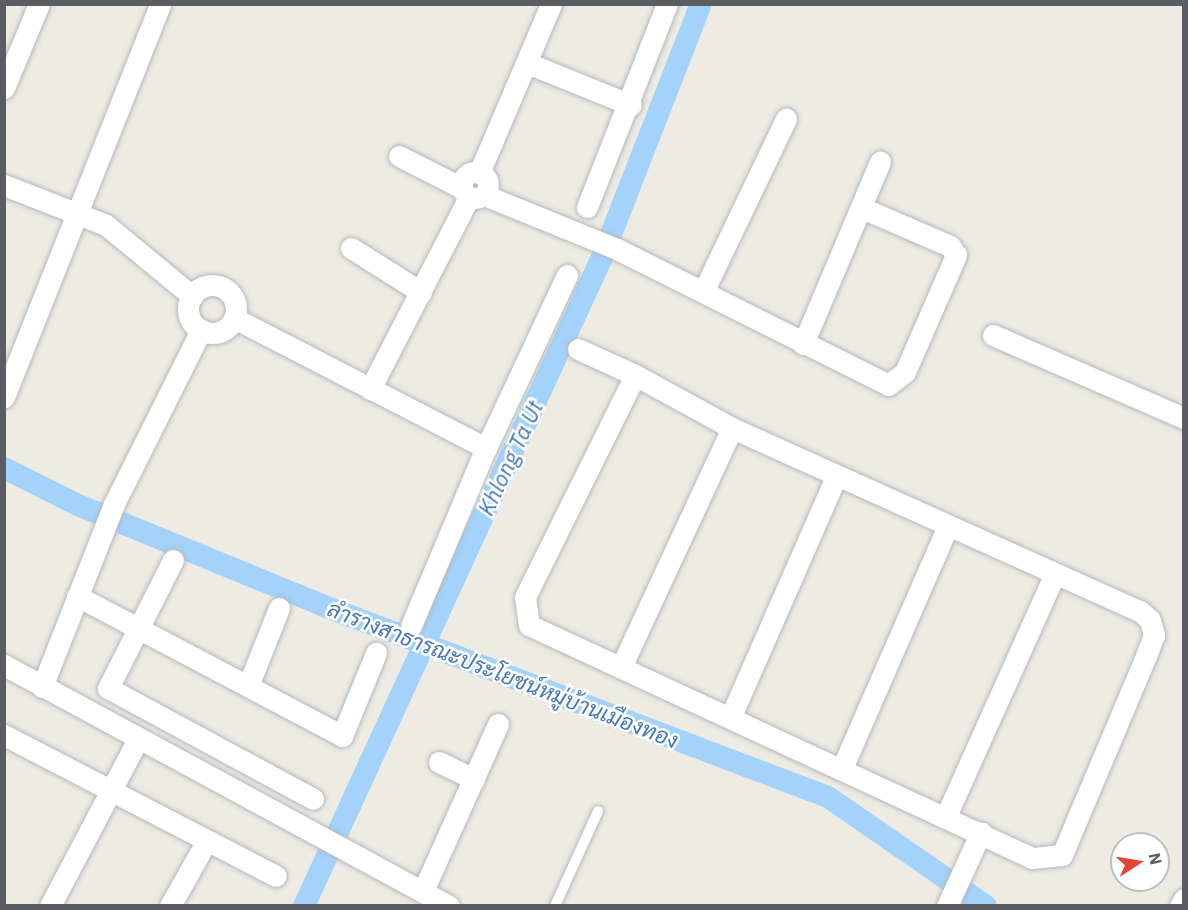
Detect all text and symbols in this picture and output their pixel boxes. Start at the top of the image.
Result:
water label: Khlong Ta Ut [472,397,548,519]
water label: ลำรางสาธารณะประโยชน์หมู่บ้านเมืองทอง [324,595,682,753]
north arrow [1110,832,1170,892]
text: N [1145,851,1167,866]

